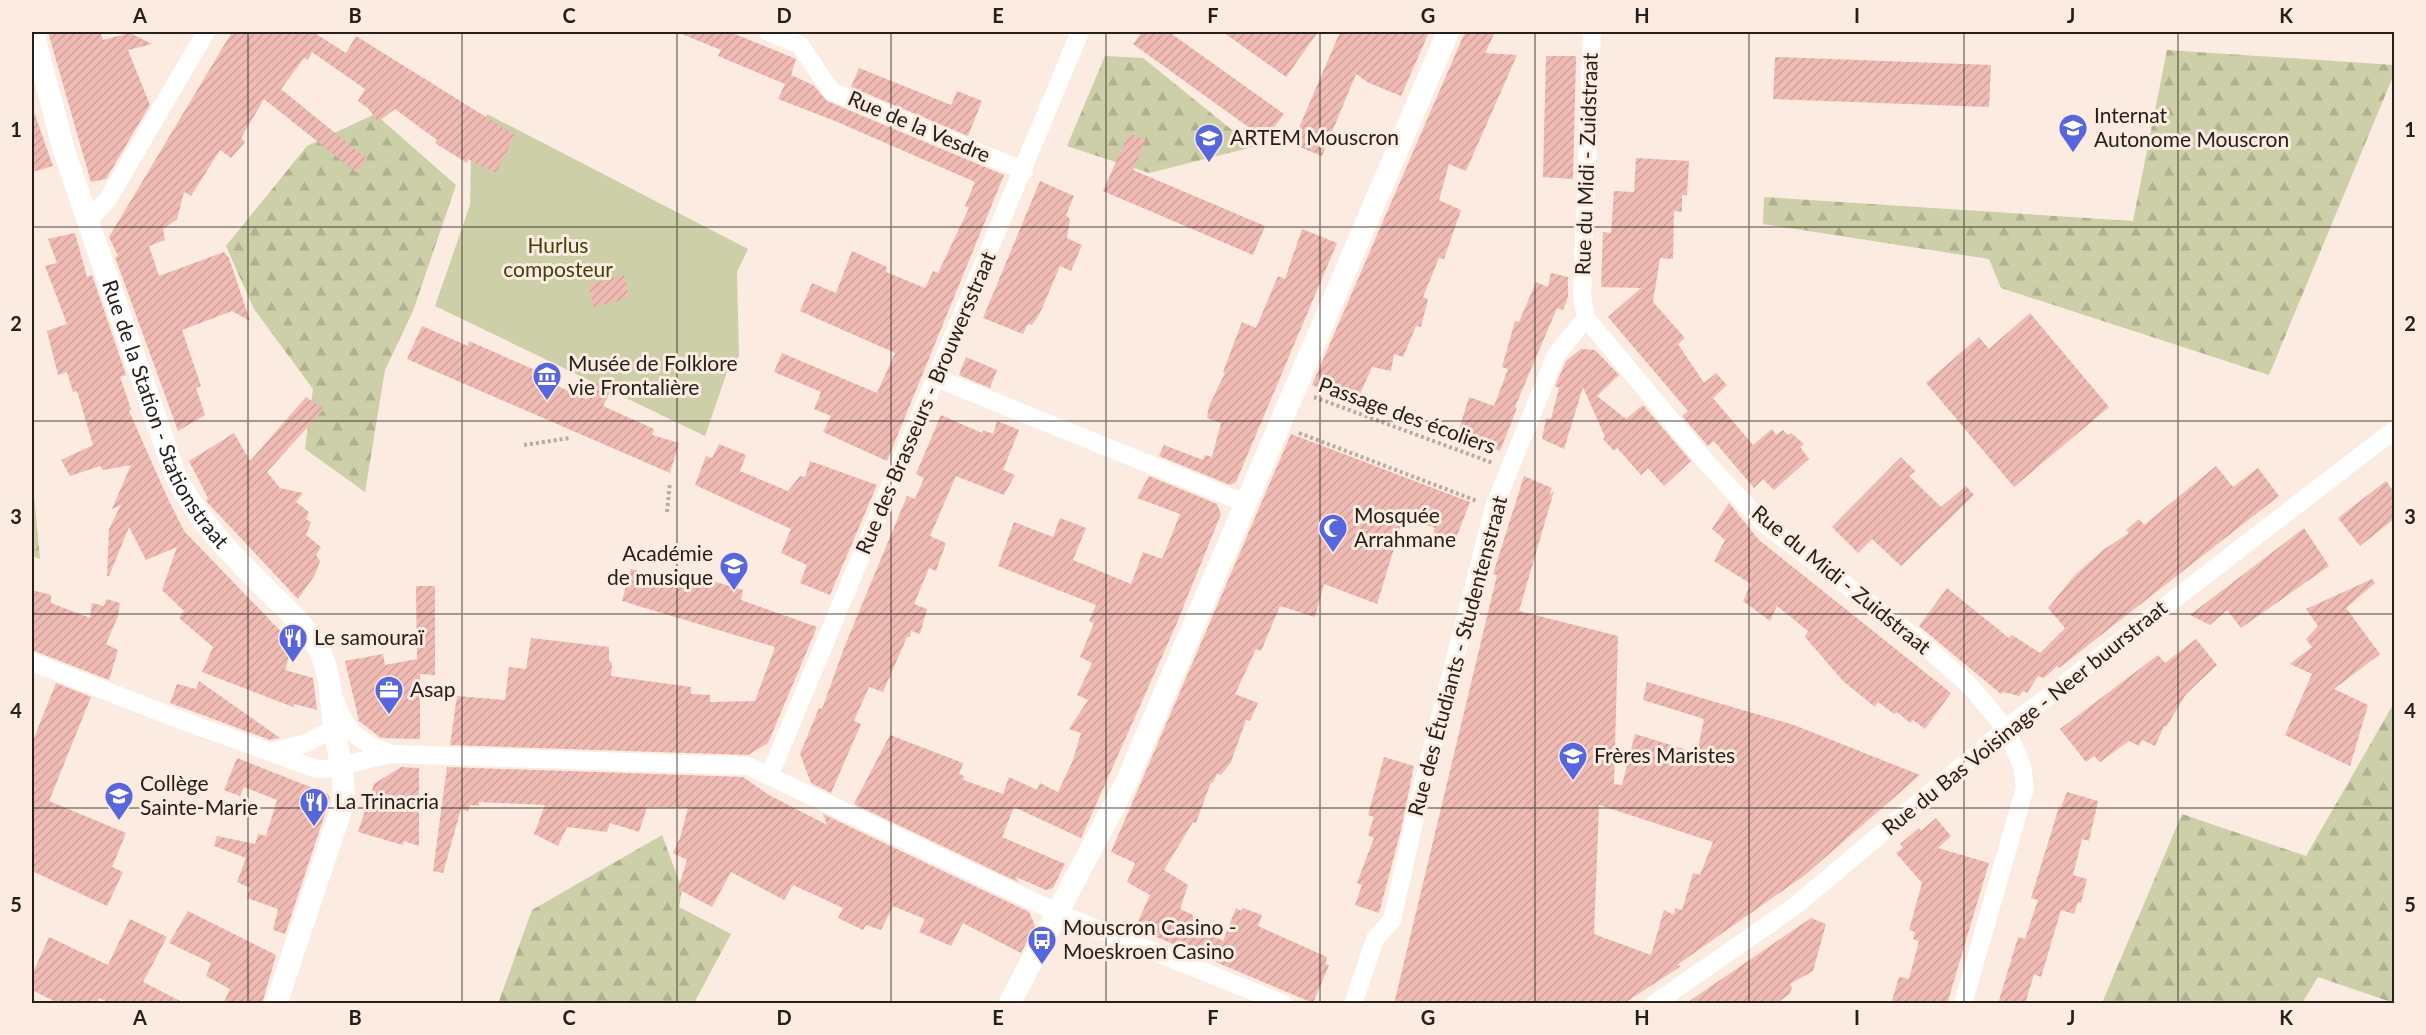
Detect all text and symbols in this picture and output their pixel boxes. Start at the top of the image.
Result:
text: A [132,3,147,27]
text: B [348,3,362,27]
text: C [562,3,576,27]
text: D [776,3,792,27]
text: E [992,3,1004,27]
text: F [1207,3,1219,27]
text: G [1421,3,1435,27]
text: H [1634,3,1650,27]
text: I [1854,3,1860,27]
text: J [2067,3,2075,27]
text: K [2279,3,2293,27]
street label: Rue du Midi - Zuidstraat [1569,52,1602,276]
street label: Rue de la Vesdre [845,84,994,167]
place label: Internat Autonome Mouscron [2094,102,2289,151]
school or university icon: Internat Autonome Mouscron [2057,112,2089,154]
text: 1 [10,117,22,141]
text: 1 [2404,117,2416,141]
school or university icon: ARTEM Mouscron [1193,122,1225,164]
place label: ARTEM Mouscron [1230,124,1399,149]
park label: Hurlus composteur [503,232,613,281]
street label: Rue des Brasseurs - Brouwersstraat [849,247,1000,557]
street label: Rue de la Station - Stationstraat [98,276,235,553]
text: 2 [10,311,22,335]
text: 2 [2404,311,2416,335]
place label: Musée de Folklore vie Frontalière [568,350,738,399]
museum icon: Musée de Folklore vie Frontalière [531,360,563,402]
street label: Passage des écoliers [1316,371,1499,458]
street label: Rue des Étudiants - Studentenstraat [1402,492,1511,818]
street label: Rue du Midi - Zuidstraat [1748,499,1937,659]
place label: Mosquée Arrahmane [1354,502,1456,551]
text: 3 [10,504,22,528]
text: 3 [2404,504,2416,528]
mosque icon: Mosquée Arrahmane [1317,512,1349,554]
place label: Académie de musique [607,540,713,589]
school or university icon: Académie de musique [718,550,750,592]
street label: Rue du Bas Voisinage - Neer buurstraat [1877,594,2172,840]
restaurant icon: Le samouraï [277,622,309,664]
place label: Le samouraï [314,624,425,649]
office icon: Asap [373,674,405,716]
place label: Asap [410,676,456,701]
text: 4 [10,698,22,722]
text: 4 [2404,698,2416,722]
school or university icon: Frères Maristes [1557,740,1589,782]
place label: Frères Maristes [1594,742,1735,767]
place label: Collège Sainte-Marie [140,770,258,819]
school or university icon: Collège Sainte-Marie [103,780,135,822]
restaurant icon: La Trinacria [298,786,330,828]
place label: La Trinacria [335,788,439,813]
text: 5 [10,892,22,916]
text: 5 [2404,892,2416,916]
place label: Mouscron Casino - Moeskroen Casino [1063,914,1237,963]
bus stop icon: Mouscron Casino - Moeskroen Casino [1026,924,1058,966]
text: A [132,1005,147,1029]
text: B [348,1005,362,1029]
text: C [562,1005,576,1029]
text: D [776,1005,792,1029]
text: E [992,1005,1004,1029]
text: F [1207,1005,1219,1029]
text: G [1421,1005,1435,1029]
text: H [1634,1005,1650,1029]
text: I [1854,1005,1860,1029]
text: J [2067,1005,2075,1029]
text: K [2279,1005,2293,1029]

